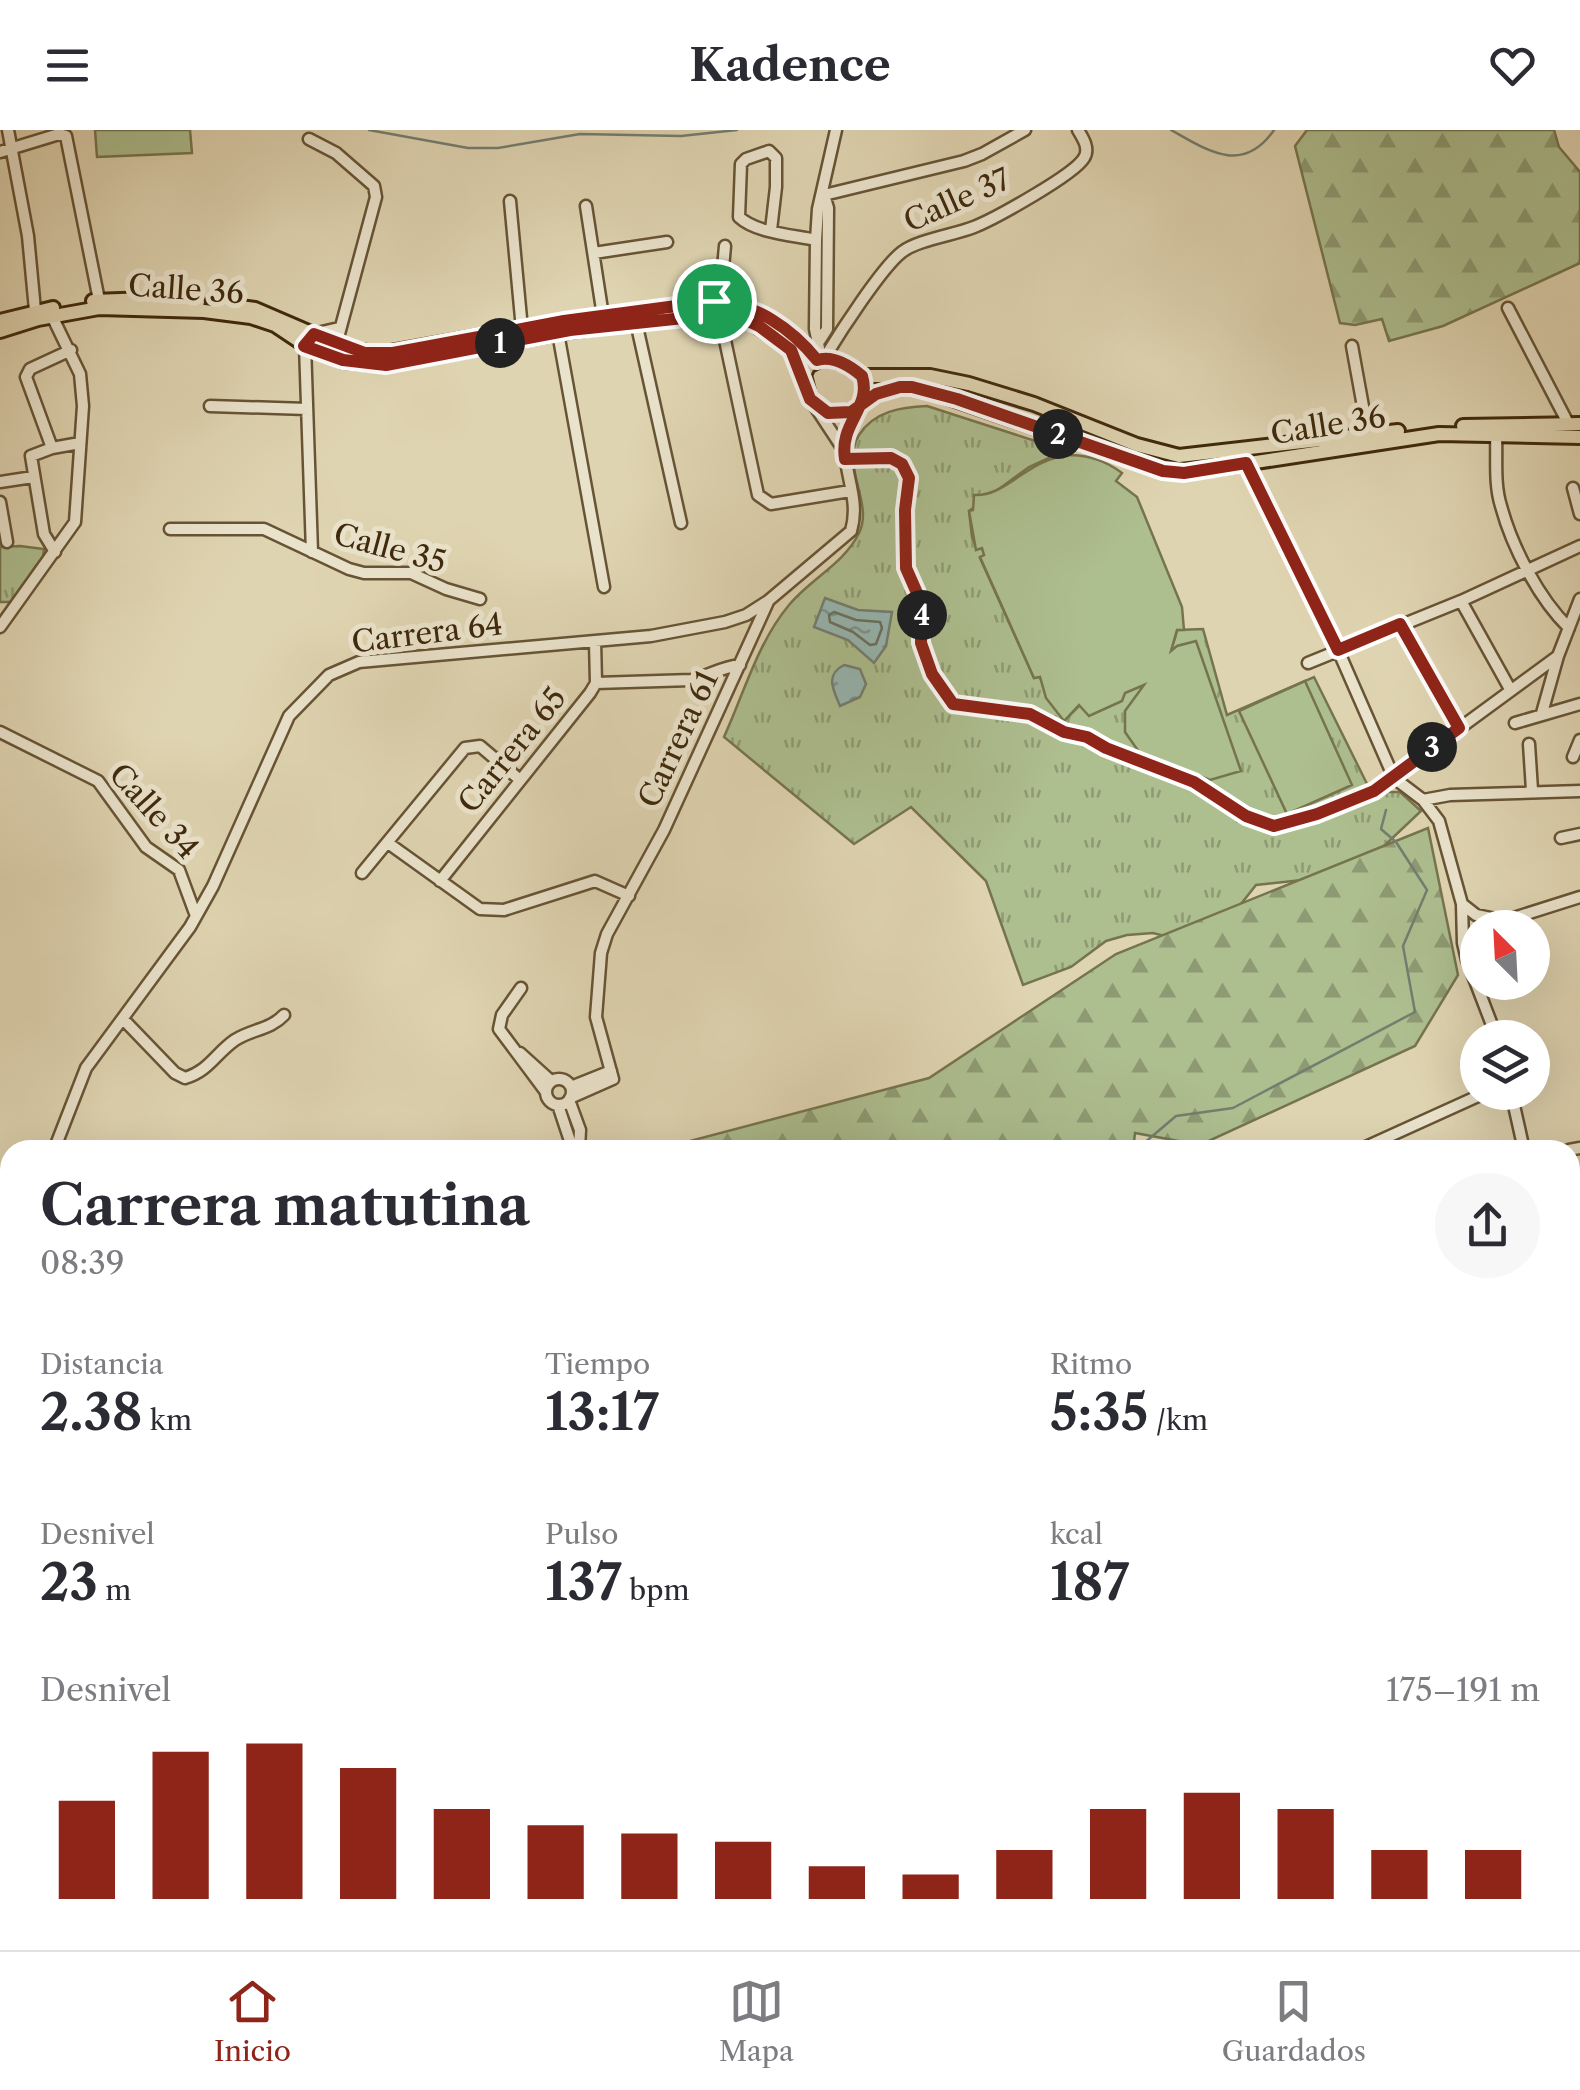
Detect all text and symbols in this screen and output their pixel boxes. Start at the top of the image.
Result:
text: Kadence [689,37,891,93]
icon: menu [40,38,95,93]
icon: heart [1485,38,1540,93]
street label: Calle 37 [898,160,1016,240]
pin [672,259,757,344]
street label: Calle 36 [127,267,245,311]
icon: arrive [687,274,742,329]
pin: 1 [475,318,525,368]
text: 1 [494,326,506,360]
street label: Calle 36 [1268,398,1388,452]
pin: 2 [1033,409,1083,459]
text: 2 [1050,417,1066,451]
street label: Calle 35 [330,515,450,581]
pin: 4 [897,590,947,640]
text: 4 [914,598,930,632]
street label: Carrera 64 [350,605,504,661]
street label: Carrera 61 [630,664,726,813]
street label: Carrera 65 [450,680,574,820]
pin: 3 [1407,722,1457,772]
text: 3 [1424,730,1440,764]
street label: Calle 34 [102,756,206,866]
north arrow [1460,910,1550,1000]
map controls [1460,910,1550,1110]
button: layers [1460,1020,1550,1110]
text: Carrera matutina [40,1172,530,1239]
button: share [1435,1173,1540,1278]
text: 08:39 [40,1243,125,1282]
text: Distancia [40,1347,163,1381]
text: Tiempo [545,1347,650,1381]
text: Ritmo [1050,1347,1132,1381]
text: 2.38 [40,1381,142,1443]
text: 13:17 [545,1381,659,1443]
text: 5:35 [1050,1381,1148,1443]
text: km [142,1403,192,1437]
text: /km [1148,1403,1208,1437]
text: Desnivel [40,1517,155,1551]
text: Pulso [545,1517,618,1551]
text: kcal [1050,1517,1103,1551]
text: 23 [40,1551,98,1613]
text: 137 [545,1551,622,1613]
text: 187 [1050,1551,1129,1613]
text: m [98,1573,131,1607]
text: bpm [622,1573,690,1607]
text: Desnivel [40,1670,171,1709]
text: 175–191 m [1386,1670,1540,1709]
tab: Inicio [214,1974,291,2068]
tab: Mapa [719,1974,794,2068]
tab: Guardados [1222,1974,1366,2068]

